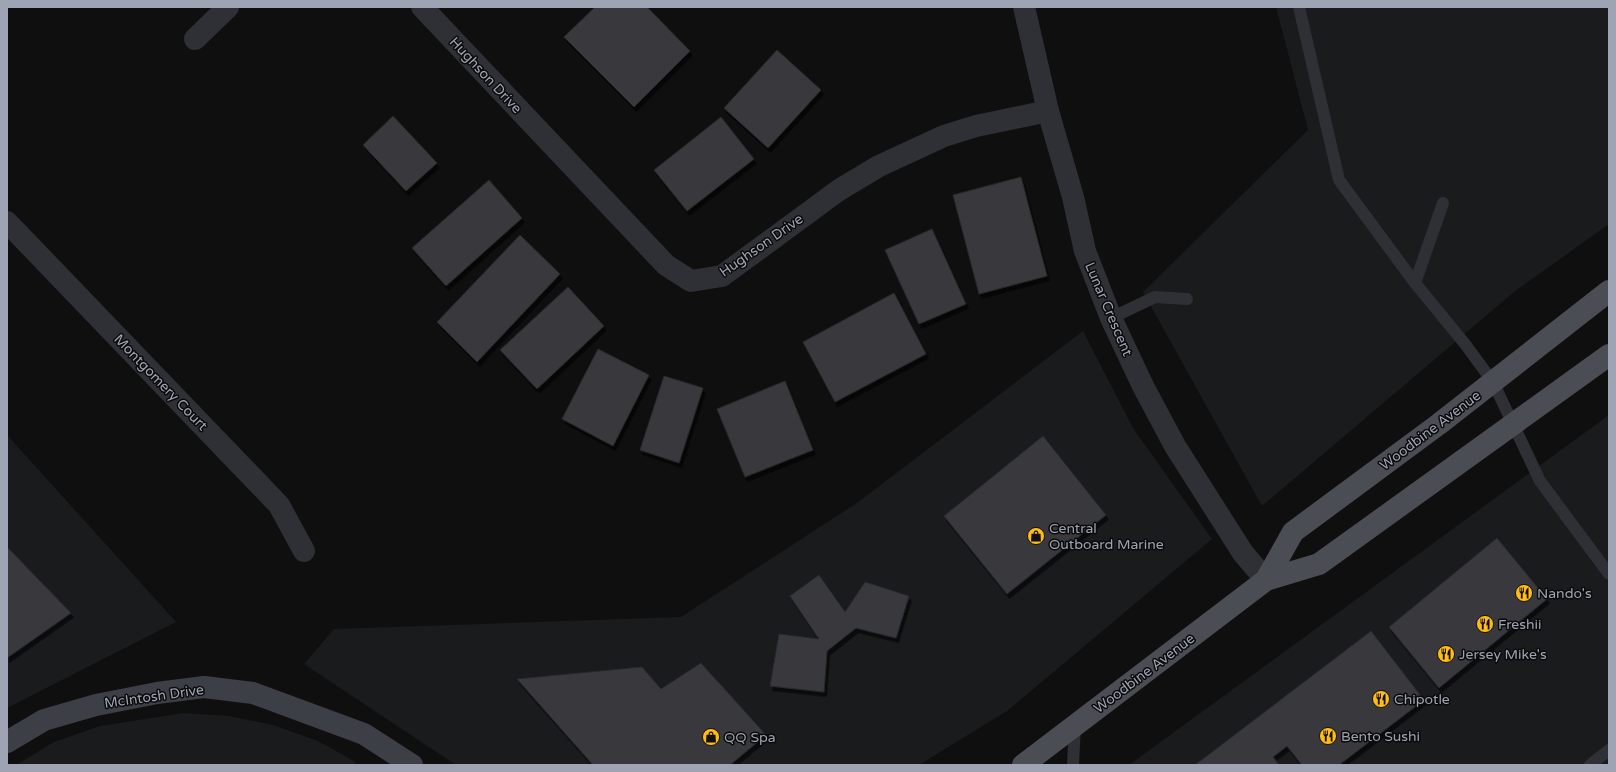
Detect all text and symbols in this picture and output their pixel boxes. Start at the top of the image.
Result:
street label: Hughson Drive [446,34,525,117]
street label: Hughson Drive [716,210,806,281]
street label: Lunar Crescent [1081,260,1136,359]
street label: Montgomery Court [110,331,211,435]
street label: Woodbine Avenue [1377,387,1484,474]
place label: Central Outboard Marine [1049,520,1164,553]
shop icon: Central Outboard Marine [1026,526,1046,546]
restaurant icon: Nando's [1514,583,1534,603]
place label: Nando's [1537,585,1592,602]
restaurant icon: Freshii [1475,614,1495,634]
place label: Freshii [1498,616,1541,633]
street label: Woodbine Avenue [1091,630,1198,717]
restaurant icon: Jersey Mike's [1436,644,1456,664]
place label: Jersey Mike's [1459,646,1547,663]
street label: McIntosh Drive [103,681,205,712]
restaurant icon: Chipotle [1371,689,1391,709]
place label: Chipotle [1394,691,1450,708]
restaurant icon: Bento Sushi [1318,726,1338,746]
shop icon: QQ Spa [701,727,721,747]
place label: Bento Sushi [1341,728,1420,745]
place label: QQ Spa [724,729,776,746]

